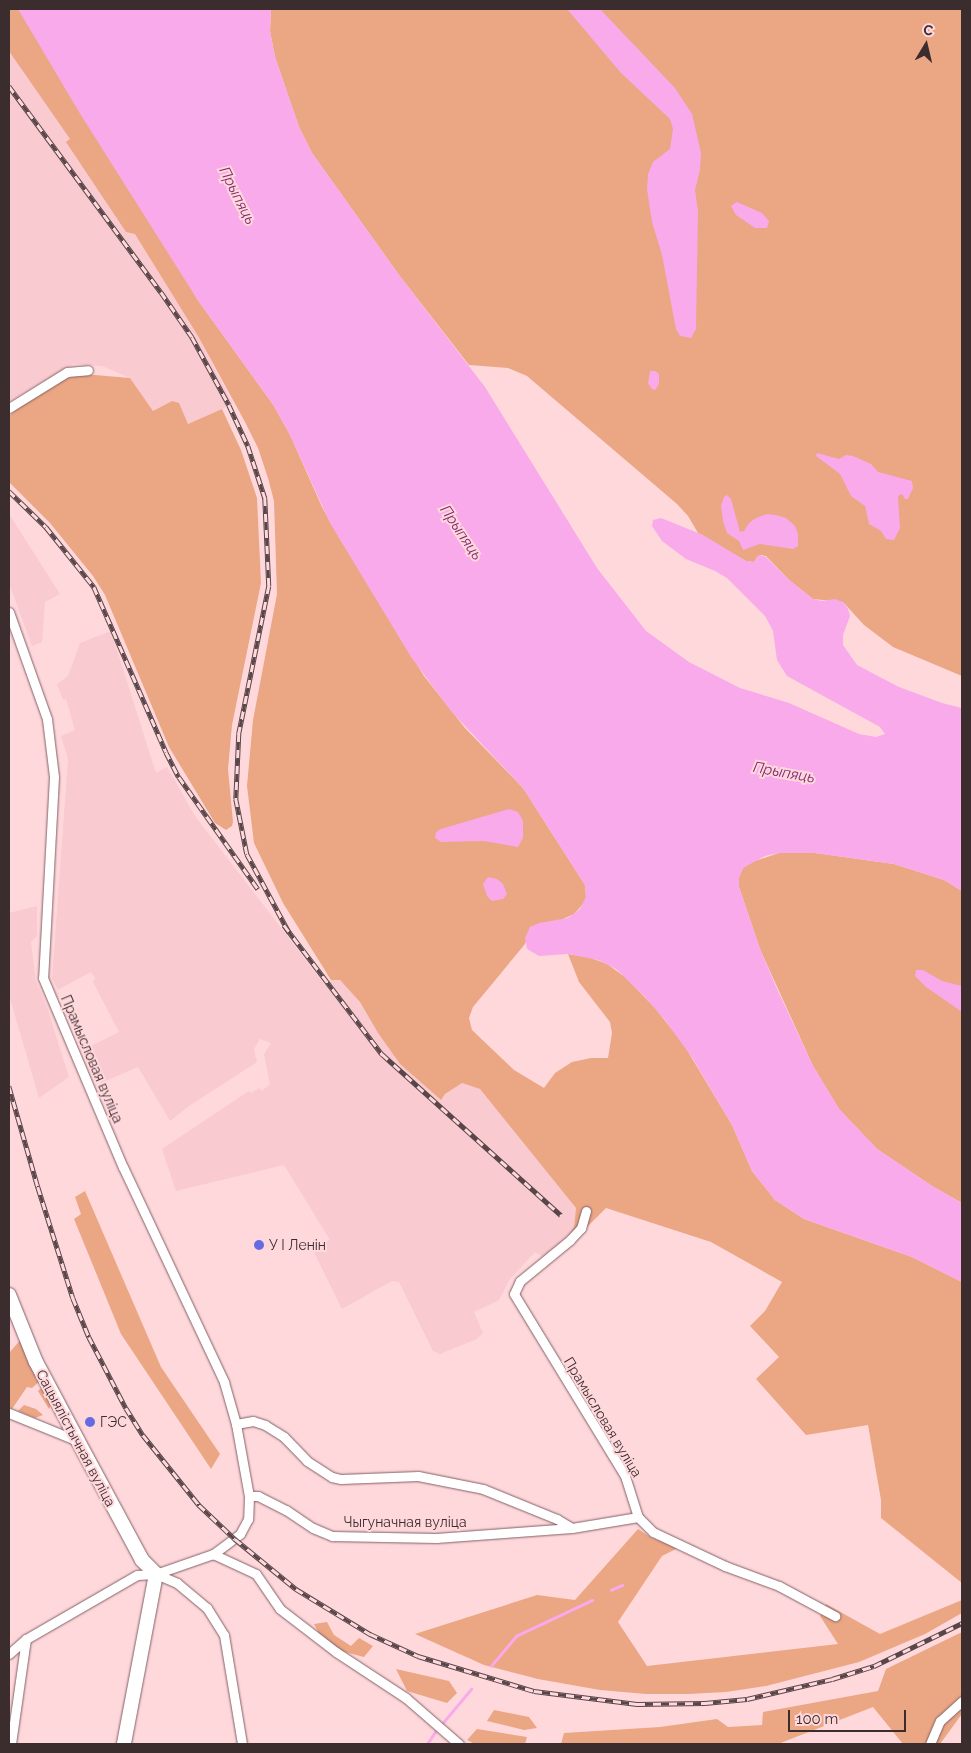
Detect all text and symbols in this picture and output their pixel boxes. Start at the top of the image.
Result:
north arrow [901,20,951,70]
text: С [922,22,934,39]
water label: Прыпяць [215,164,259,228]
water label: Прыпяць [436,502,486,564]
water label: Прыпяць [752,759,816,787]
street label: Прамысловая вуліца [57,993,127,1125]
place label: У І Ленін [269,1237,326,1253]
marker: У І Ленін [253,1239,265,1251]
street label: Прамысловая вуліца [560,1354,646,1480]
street label: Сацыялістычная вуліца [33,1367,119,1509]
place label: ГЭС [100,1414,127,1430]
marker: ГЭС [84,1416,96,1428]
street label: Чыгуначная вуліца [343,1514,467,1530]
scale bar [791,1700,908,1732]
text: 100 m [796,1710,838,1728]

